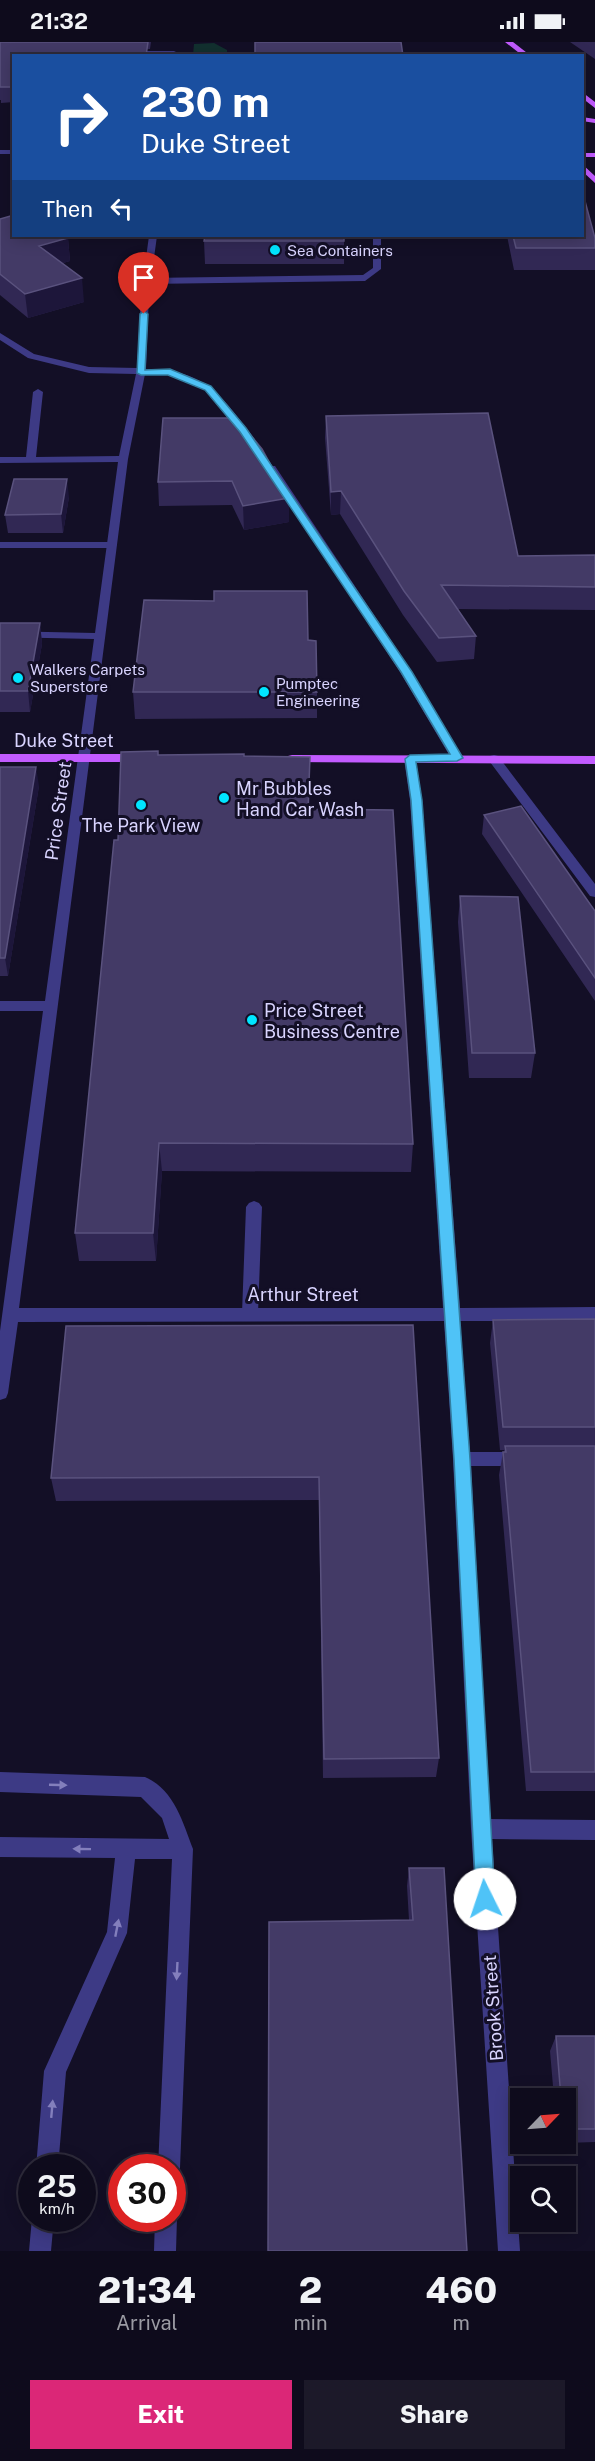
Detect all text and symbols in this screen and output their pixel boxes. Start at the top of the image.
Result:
text: 21:32 [30,8,88,34]
text: 230 m [141,77,270,126]
icon: right [42,78,120,156]
text: Duke Street [141,127,291,159]
icon: left [105,192,138,225]
text: Then [42,196,93,222]
place label: Sea Containers [287,242,393,259]
marker: Sea Containers [268,243,282,257]
pin [118,252,169,314]
icon: arrive [127,261,160,294]
place label: Walkers Carpets Superstore [30,661,145,695]
marker: Walkers Carpets Superstore [11,671,25,685]
place label: Pumptec Engineering [276,675,360,709]
marker: Pumptec Engineering [257,685,271,699]
street label: Duke Street [14,730,114,751]
street label: Price Street [41,760,75,862]
place label: Mr Bubbles Hand Car Wash [236,778,364,820]
marker: Mr Bubbles Hand Car Wash [217,791,231,805]
marker: The Park View [134,798,148,812]
place label: The Park View [82,815,200,836]
place label: Price Street Business Centre [264,1000,400,1042]
marker: Price Street Business Centre [245,1013,259,1027]
street label: Arthur Street [247,1284,359,1305]
one-way arrow [49,1780,68,1789]
one-way arrow [73,1844,92,1854]
position arrow [453,1867,517,1931]
one-way arrow [113,1918,122,1937]
street label: Brook Street [479,1954,507,2062]
one-way arrow [173,1961,182,1980]
north arrow [510,2088,576,2154]
map controls [510,2088,576,2232]
one-way arrow [47,2100,56,2119]
speed limit sign: 30 [108,2154,186,2232]
button: search [510,2166,576,2232]
text: 25 [37,2168,77,2204]
text: km/h [39,2200,75,2217]
text: 21:34 [98,2269,196,2311]
text: 2 [299,2269,322,2311]
text: 460 [425,2269,497,2311]
text: Arrival [116,2311,178,2335]
text: min [294,2311,327,2335]
text: m [453,2311,470,2335]
button: Exit [30,2380,292,2449]
button: Share [304,2380,565,2449]

